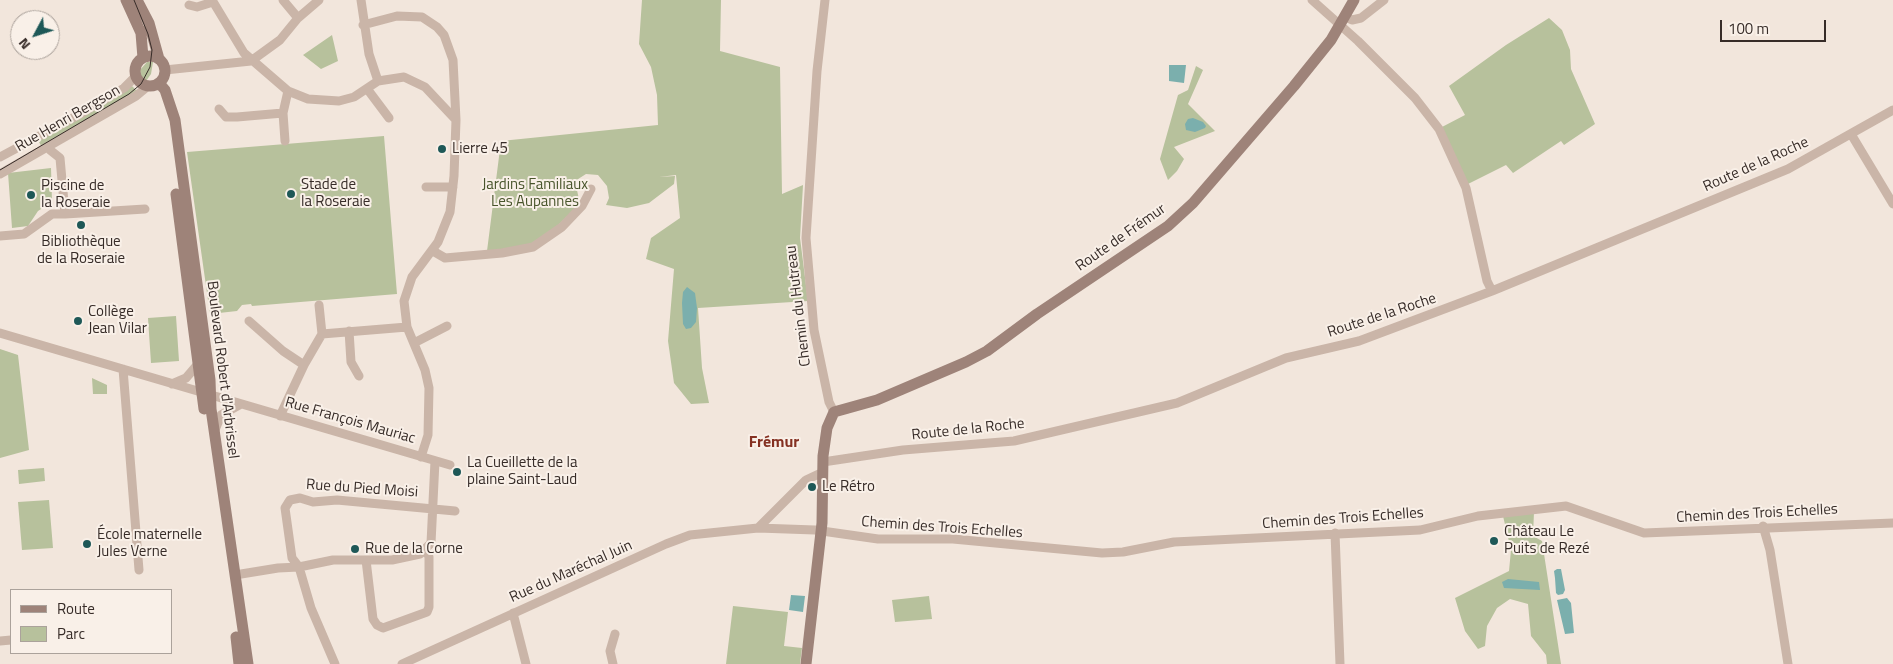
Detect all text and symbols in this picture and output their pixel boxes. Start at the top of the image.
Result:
north arrow [10,10,60,60]
scale bar [1723,10,1829,42]
text: 100 m [1728,17,1769,40]
text: N [13,34,35,55]
street label: Rue Henri Bergson [12,82,124,156]
street label: Route de la Roche [1701,134,1811,196]
place label: Lierre 45 [452,140,508,158]
marker: Lierre 45 [436,143,448,155]
place label: Stade de la Roseraie [301,176,370,211]
park label: Jardins Familiaux Les Aupannes [482,176,588,211]
place label: Piscine de la Roseraie [41,177,110,212]
marker: Stade de la Roseraie [285,188,297,200]
marker: Piscine de la Roseraie [25,189,37,201]
street label: Route de Frémur [1072,200,1170,276]
marker: Bibliothèque de la Roseraie [75,219,87,231]
place label: Bibliothèque de la Roseraie [37,233,125,268]
street label: Chemin du Hutreau [783,245,815,367]
street label: Boulevard Robert d'Arbrissel [202,280,242,460]
street label: Route de la Roche [1325,290,1439,342]
place label: Collège Jean Vilar [88,303,147,338]
marker: Collège Jean Vilar [72,315,84,327]
street label: Rue François Mauriac [283,394,417,448]
street label: Route de la Roche [911,415,1025,445]
district label: Frémur [749,433,799,453]
place label: La Cueillette de la plaine Saint-Laud [467,454,577,489]
marker: La Cueillette de la plaine Saint-Laud [451,466,463,478]
street label: Rue du Pied Moisi [305,476,419,502]
place label: Le Rétro [822,478,875,496]
marker: Le Rétro [806,481,818,493]
street label: Chemin des Trois Echelles [1676,501,1838,527]
street label: Chemin des Trois Echelles [1262,504,1424,534]
street label: Chemin des Trois Echelles [861,513,1023,543]
place label: Château Le Puits de Rezé [1504,523,1590,558]
place label: École maternelle Jules Verne [97,526,202,561]
marker: Château Le Puits de Rezé [1488,535,1500,547]
street label: Rue du Maréchal Juin [507,537,635,607]
marker: École maternelle Jules Verne [81,538,93,550]
place label: Rue de la Corne [365,540,463,558]
marker: Rue de la Corne [349,543,361,555]
legend [10,589,172,654]
text: Route [57,597,95,620]
text: Parc [57,622,85,645]

